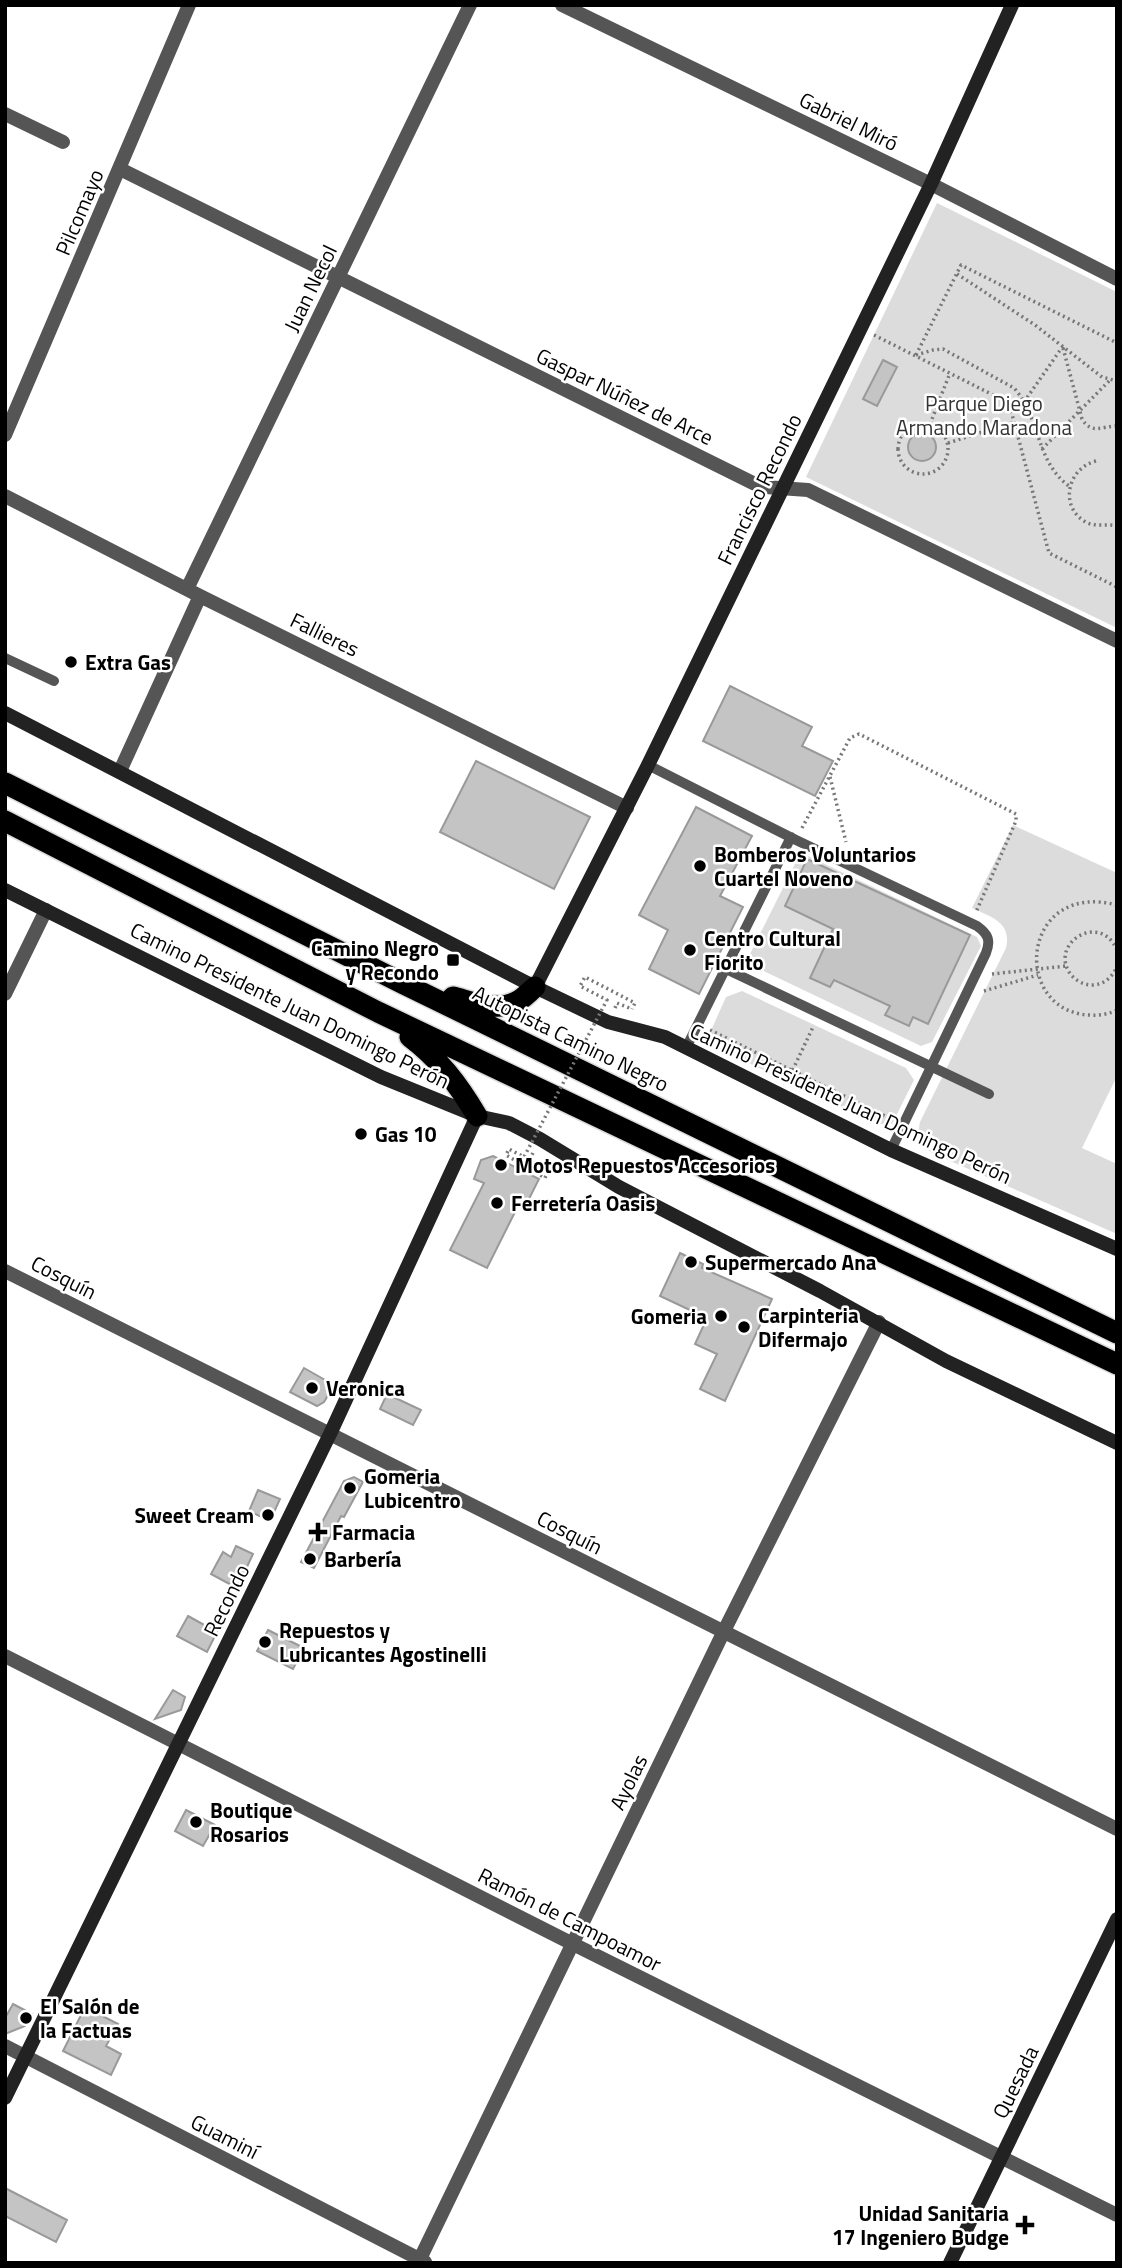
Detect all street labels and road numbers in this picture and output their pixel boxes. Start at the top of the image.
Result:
street label: Gabriel Miró [794,83,904,159]
street label: Pilcomayo [46,164,112,260]
street label: Juan Necol [275,239,345,337]
street label: Gaspar Núñez de Arce [531,339,719,453]
street label: Francisco Recondo [708,408,810,570]
street label: Fallieres [285,604,365,664]
street label: Camino Presidente Juan Domingo Perón [125,914,455,1096]
street label: Autopista Camino Negro [467,977,675,1099]
street label: Camino Presidente Juan Domingo Perón [685,1014,1017,1192]
street label: Cosquín [25,1247,103,1307]
street label: Cosquín [531,1502,609,1562]
street label: Recondo [195,1558,257,1642]
street label: Ayolas [601,1749,655,1815]
street label: Ramón de Campoamor [473,1859,667,1979]
street label: Quesada [984,2040,1047,2124]
street label: Guaminí [185,2105,266,2167]

